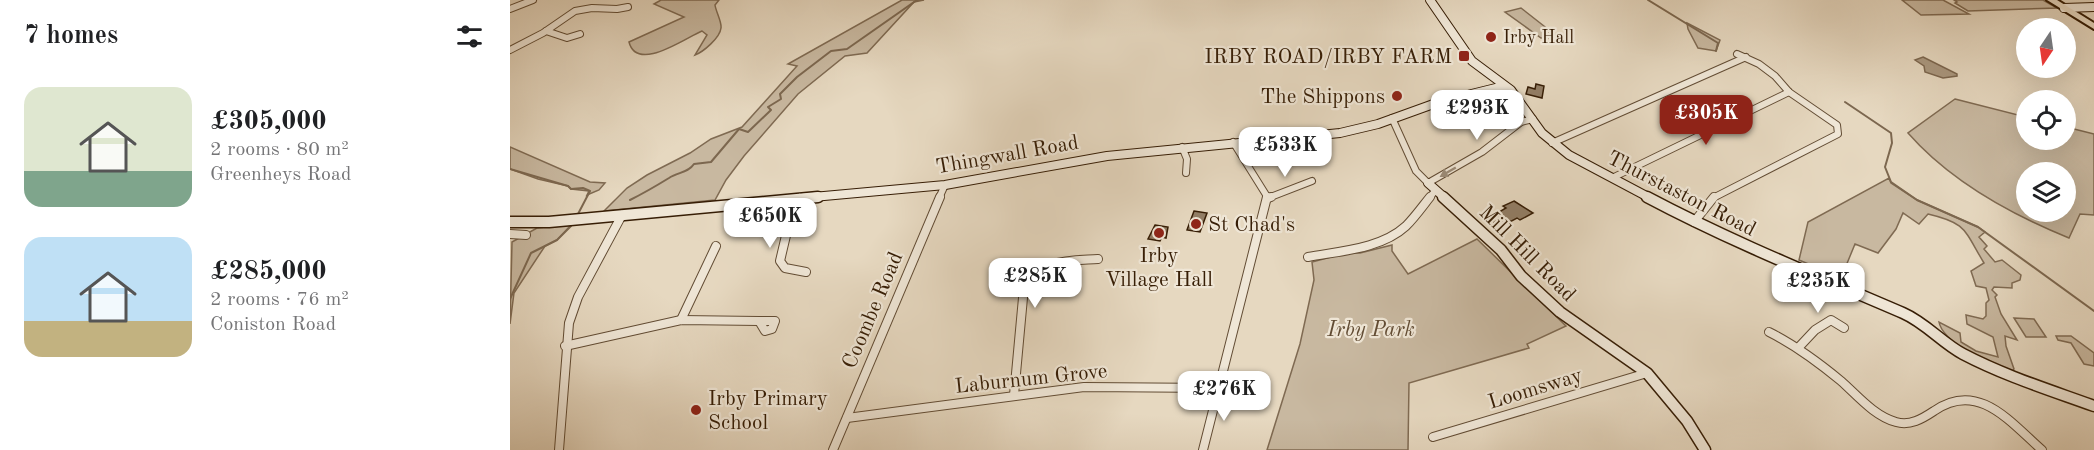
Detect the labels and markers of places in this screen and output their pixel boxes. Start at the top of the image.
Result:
place label: Irby Hall [1503,29,1574,47]
marker: Irby Hall [1484,30,1498,44]
place label: IRBY ROAD/IRBY FARM [1204,47,1452,68]
marker: IRBY ROAD/IRBY FARM [1457,49,1471,63]
place label: The Shippons [1260,87,1385,108]
marker: The Shippons [1390,89,1404,103]
pin: £293K [1435,90,1519,141]
pin: £305K [1664,95,1748,146]
pin: £533K [1243,127,1327,178]
pin: £650K [728,198,812,249]
place label: St Chad's [1208,215,1295,236]
marker: St Chad's [1189,217,1203,231]
marker: Irby Village Hall [1152,226,1166,240]
place label: Irby Village Hall [1105,246,1213,291]
pin: £285K [993,258,1077,309]
pin: £235K [1776,263,1860,314]
pin: £276K [1182,371,1266,422]
place label: Irby Primary School [708,389,828,434]
marker: Irby Primary School [689,403,703,417]

